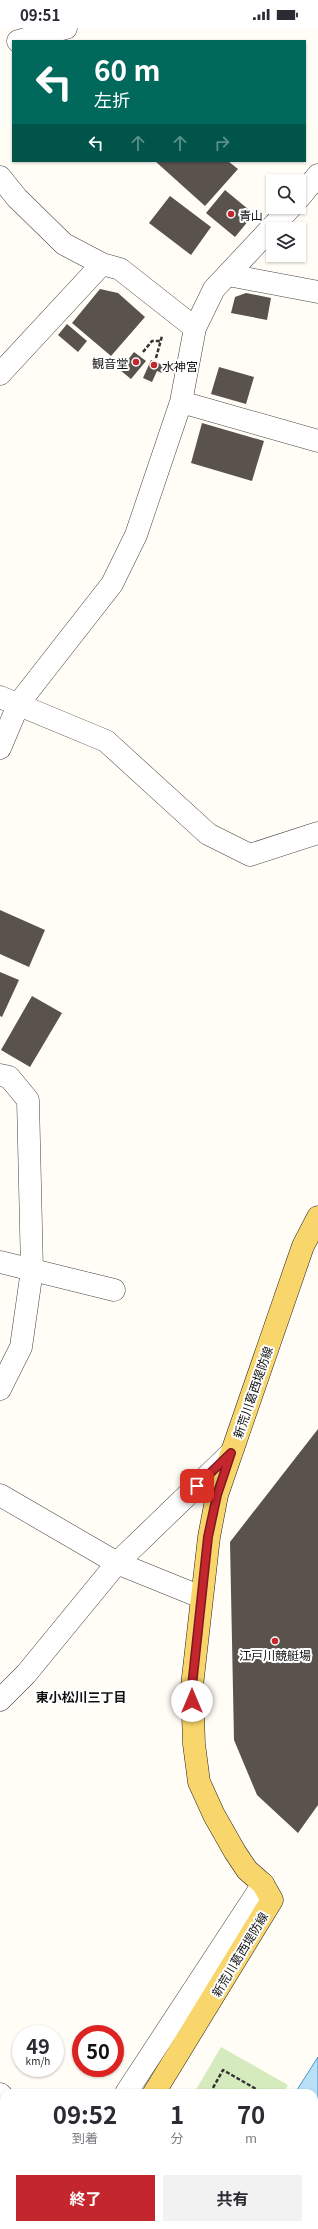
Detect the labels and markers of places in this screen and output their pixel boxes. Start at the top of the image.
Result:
place label: 青山 [239,206,263,223]
marker: 青山 [226,209,236,219]
place label: 観音堂 [92,354,128,371]
marker: 観音堂 [131,357,141,367]
place label: 水神宮 [162,357,198,374]
marker: 水神宮 [149,360,159,370]
pin [180,1469,214,1503]
marker: 江戸川競艇場 [270,1636,280,1646]
place label: 江戸川競艇場 [239,1646,311,1663]

